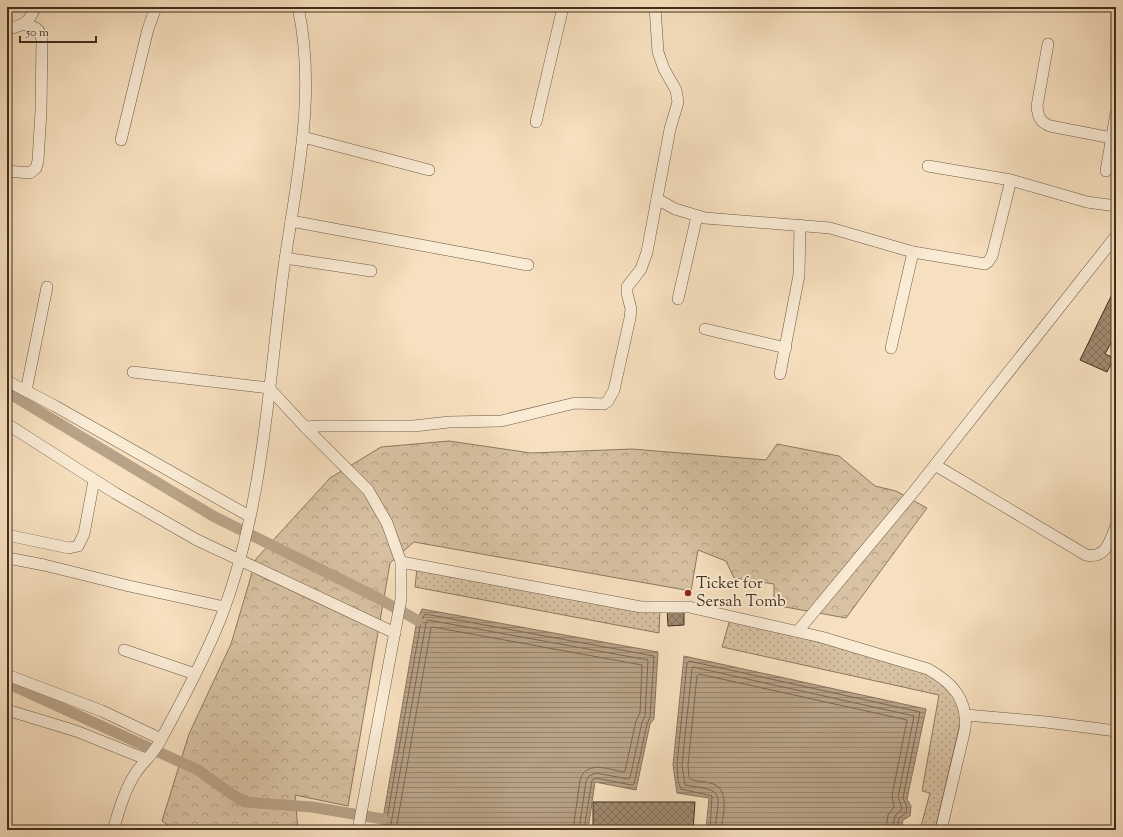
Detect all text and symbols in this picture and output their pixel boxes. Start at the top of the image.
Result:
scale bar [20,18,96,44]
text: 50 m [25,24,49,42]
place label: Ticket for Sersah Tomb [696,573,786,614]
marker: Ticket for Sersah Tomb [683,588,693,598]

